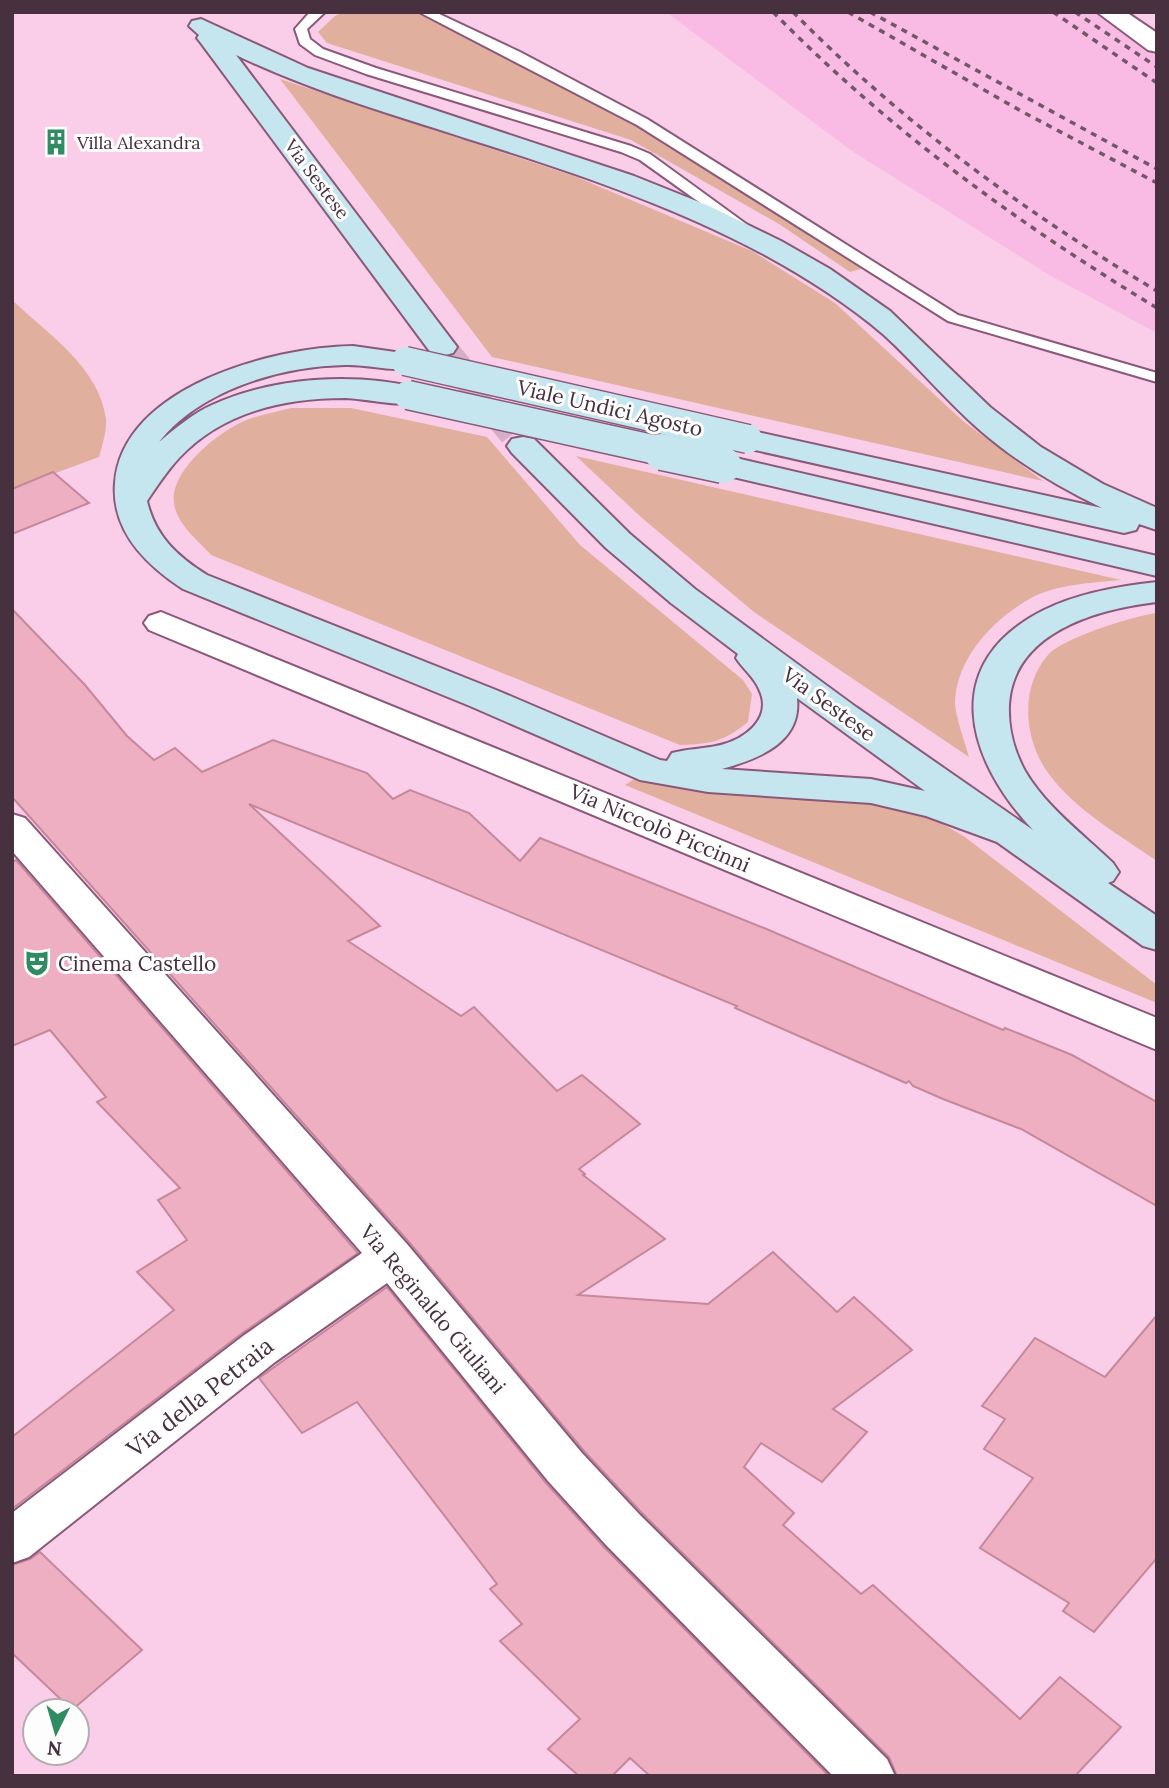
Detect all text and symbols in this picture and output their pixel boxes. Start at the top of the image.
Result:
building icon: Villa Alexandra [41,127,71,157]
place label: Villa Alexandra [76,131,201,154]
street label: Via Sestese [279,134,355,224]
street label: Viale Undici Agosto [514,373,705,442]
street label: Via Sestese [776,660,881,747]
street label: Via Niccolò Piccinni [565,777,754,878]
theatre icon: Cinema Castello [22,948,52,978]
place label: Cinema Castello [58,950,216,977]
street label: Via Reginaldo Giuliani [353,1218,512,1399]
street label: Via della Petraia [120,1330,280,1465]
north arrow [21,1697,91,1767]
text: N [46,1736,63,1762]

